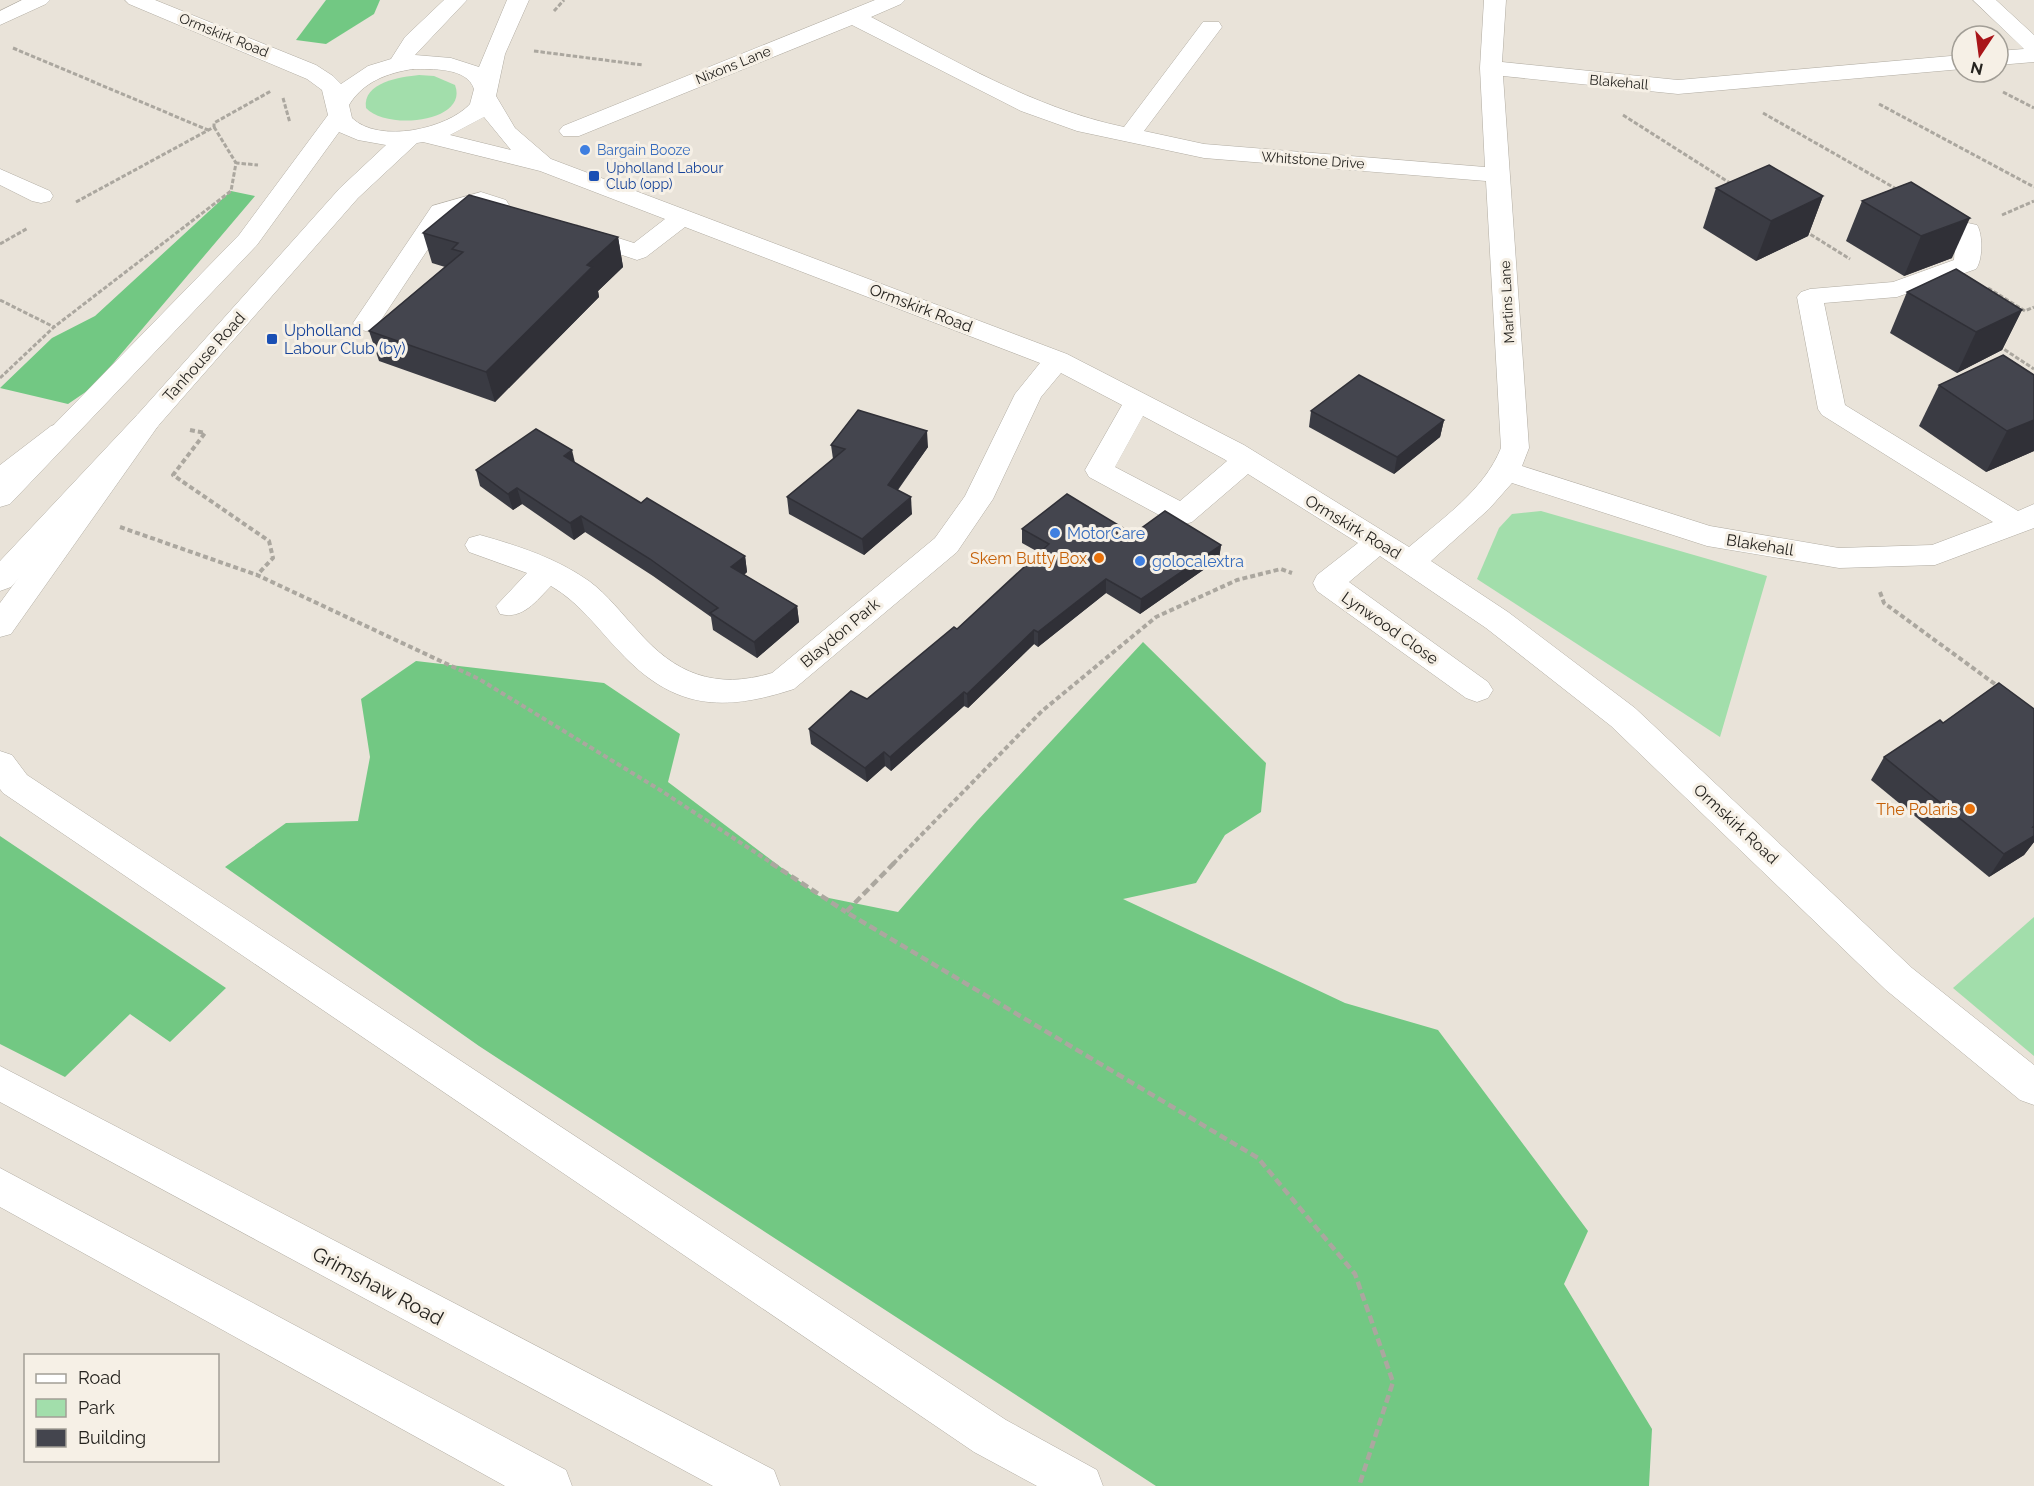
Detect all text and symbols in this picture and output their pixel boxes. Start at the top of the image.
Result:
street label: Ormskirk Road [177,10,271,60]
north arrow [1950,24,2010,84]
street label: Nixons Lane [693,43,773,87]
text: N [1969,57,1985,79]
street label: Blakehall [1589,71,1649,93]
place label: Bargain Booze [597,142,691,158]
marker: Bargain Booze [578,143,592,157]
street label: Whitstone Drive [1261,148,1365,172]
place label: Upholland Labour Club (opp) [606,160,723,192]
marker: Upholland Labour Club (opp) [587,169,601,183]
street label: Martins Lane [1497,260,1517,344]
street label: Ormskirk Road [867,280,975,336]
street label: Tanhouse Road [159,308,249,406]
place label: Upholland Labour Club (by) [284,321,406,358]
marker: Upholland Labour Club (by) [265,332,279,346]
street label: Ormskirk Road [1302,491,1404,563]
place label: MotorCare [1067,524,1145,543]
marker: MotorCare [1048,526,1062,540]
street label: Blakehall [1725,530,1796,560]
place label: Skem Butty Box [970,549,1087,568]
marker: Skem Butty Box [1092,551,1106,565]
place label: golocalextra [1152,552,1244,571]
marker: golocalextra [1133,554,1147,568]
street label: Lynwood Close [1338,588,1442,668]
street label: Blaydon Park [797,594,884,672]
street label: Ormskirk Road [1690,780,1782,868]
place label: The Polaris [1876,800,1958,819]
marker: The Polaris [1963,802,1977,816]
street label: Grimshaw Road [308,1241,448,1331]
legend [24,1354,219,1462]
text: Road [78,1367,121,1388]
text: Park [78,1397,115,1418]
text: Building [78,1427,146,1448]

